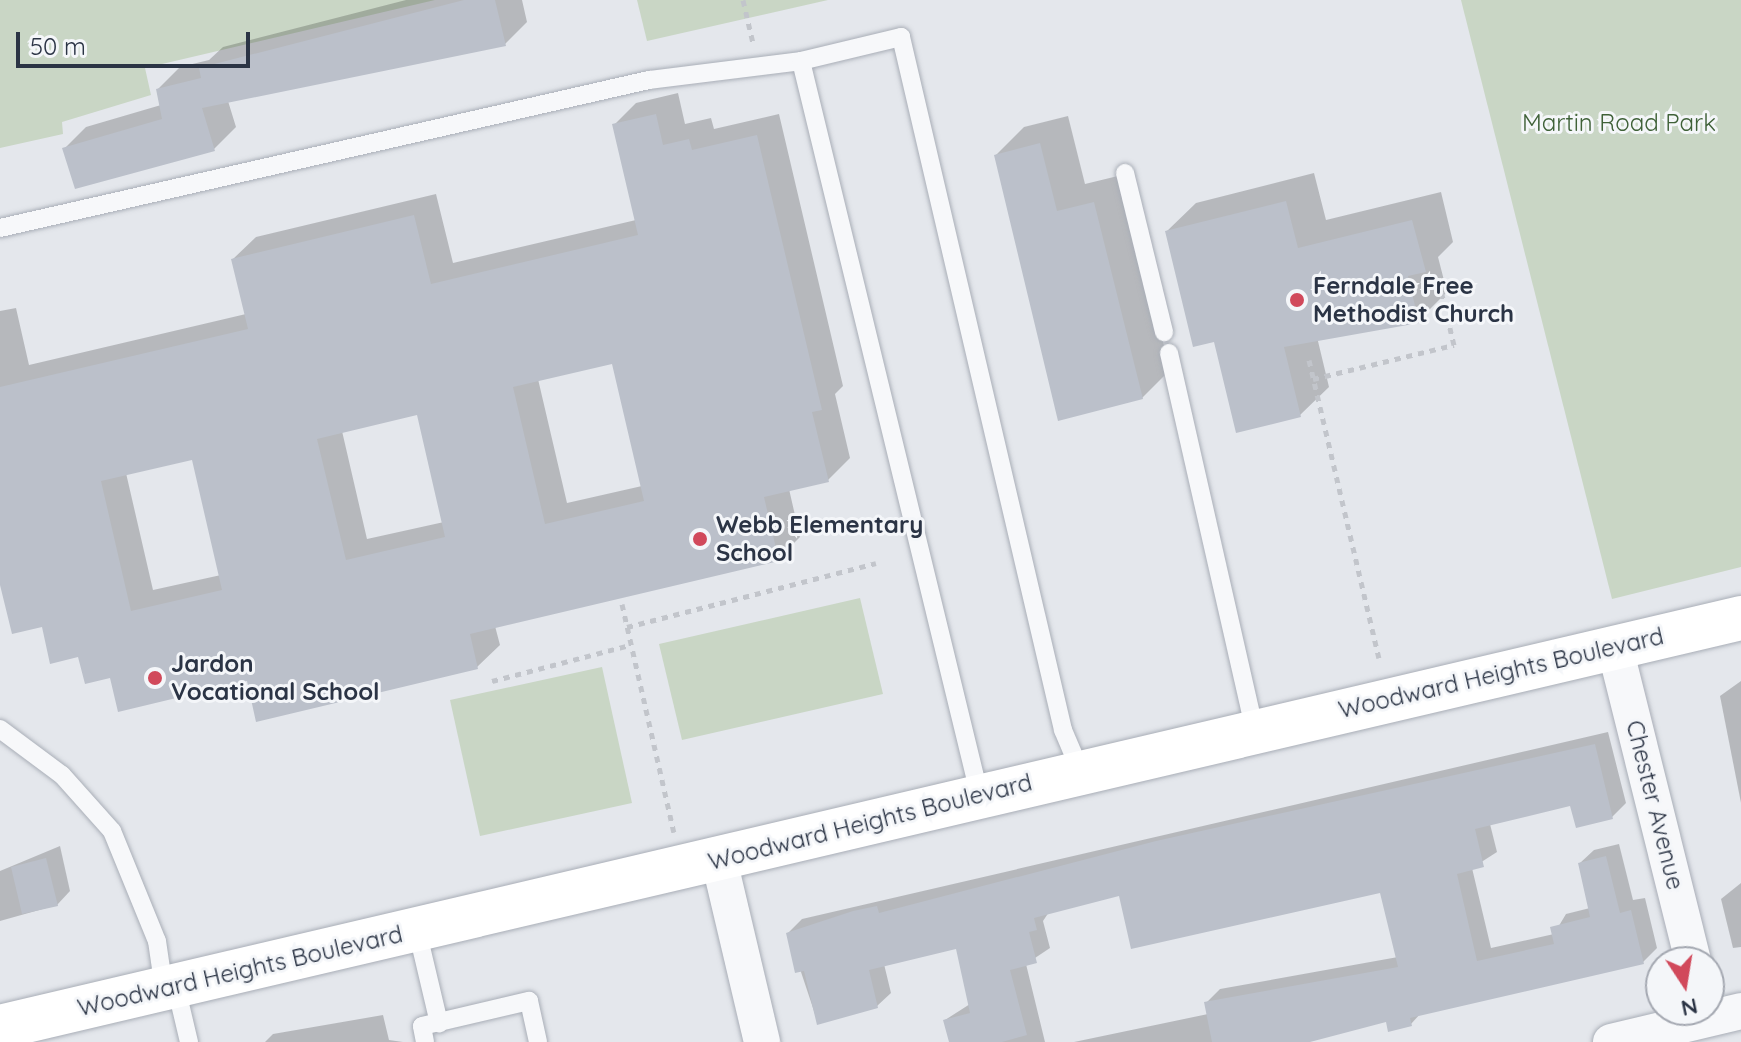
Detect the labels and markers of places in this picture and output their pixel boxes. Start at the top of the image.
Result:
place label: Ferndale Free Methodist Church [1313,272,1514,328]
marker: Ferndale Free Methodist Church [1288,291,1306,309]
place label: Webb Elementary School [716,511,923,567]
marker: Webb Elementary School [691,530,709,548]
place label: Jardon Vocational School [171,650,380,706]
marker: Jardon Vocational School [146,669,164,687]

